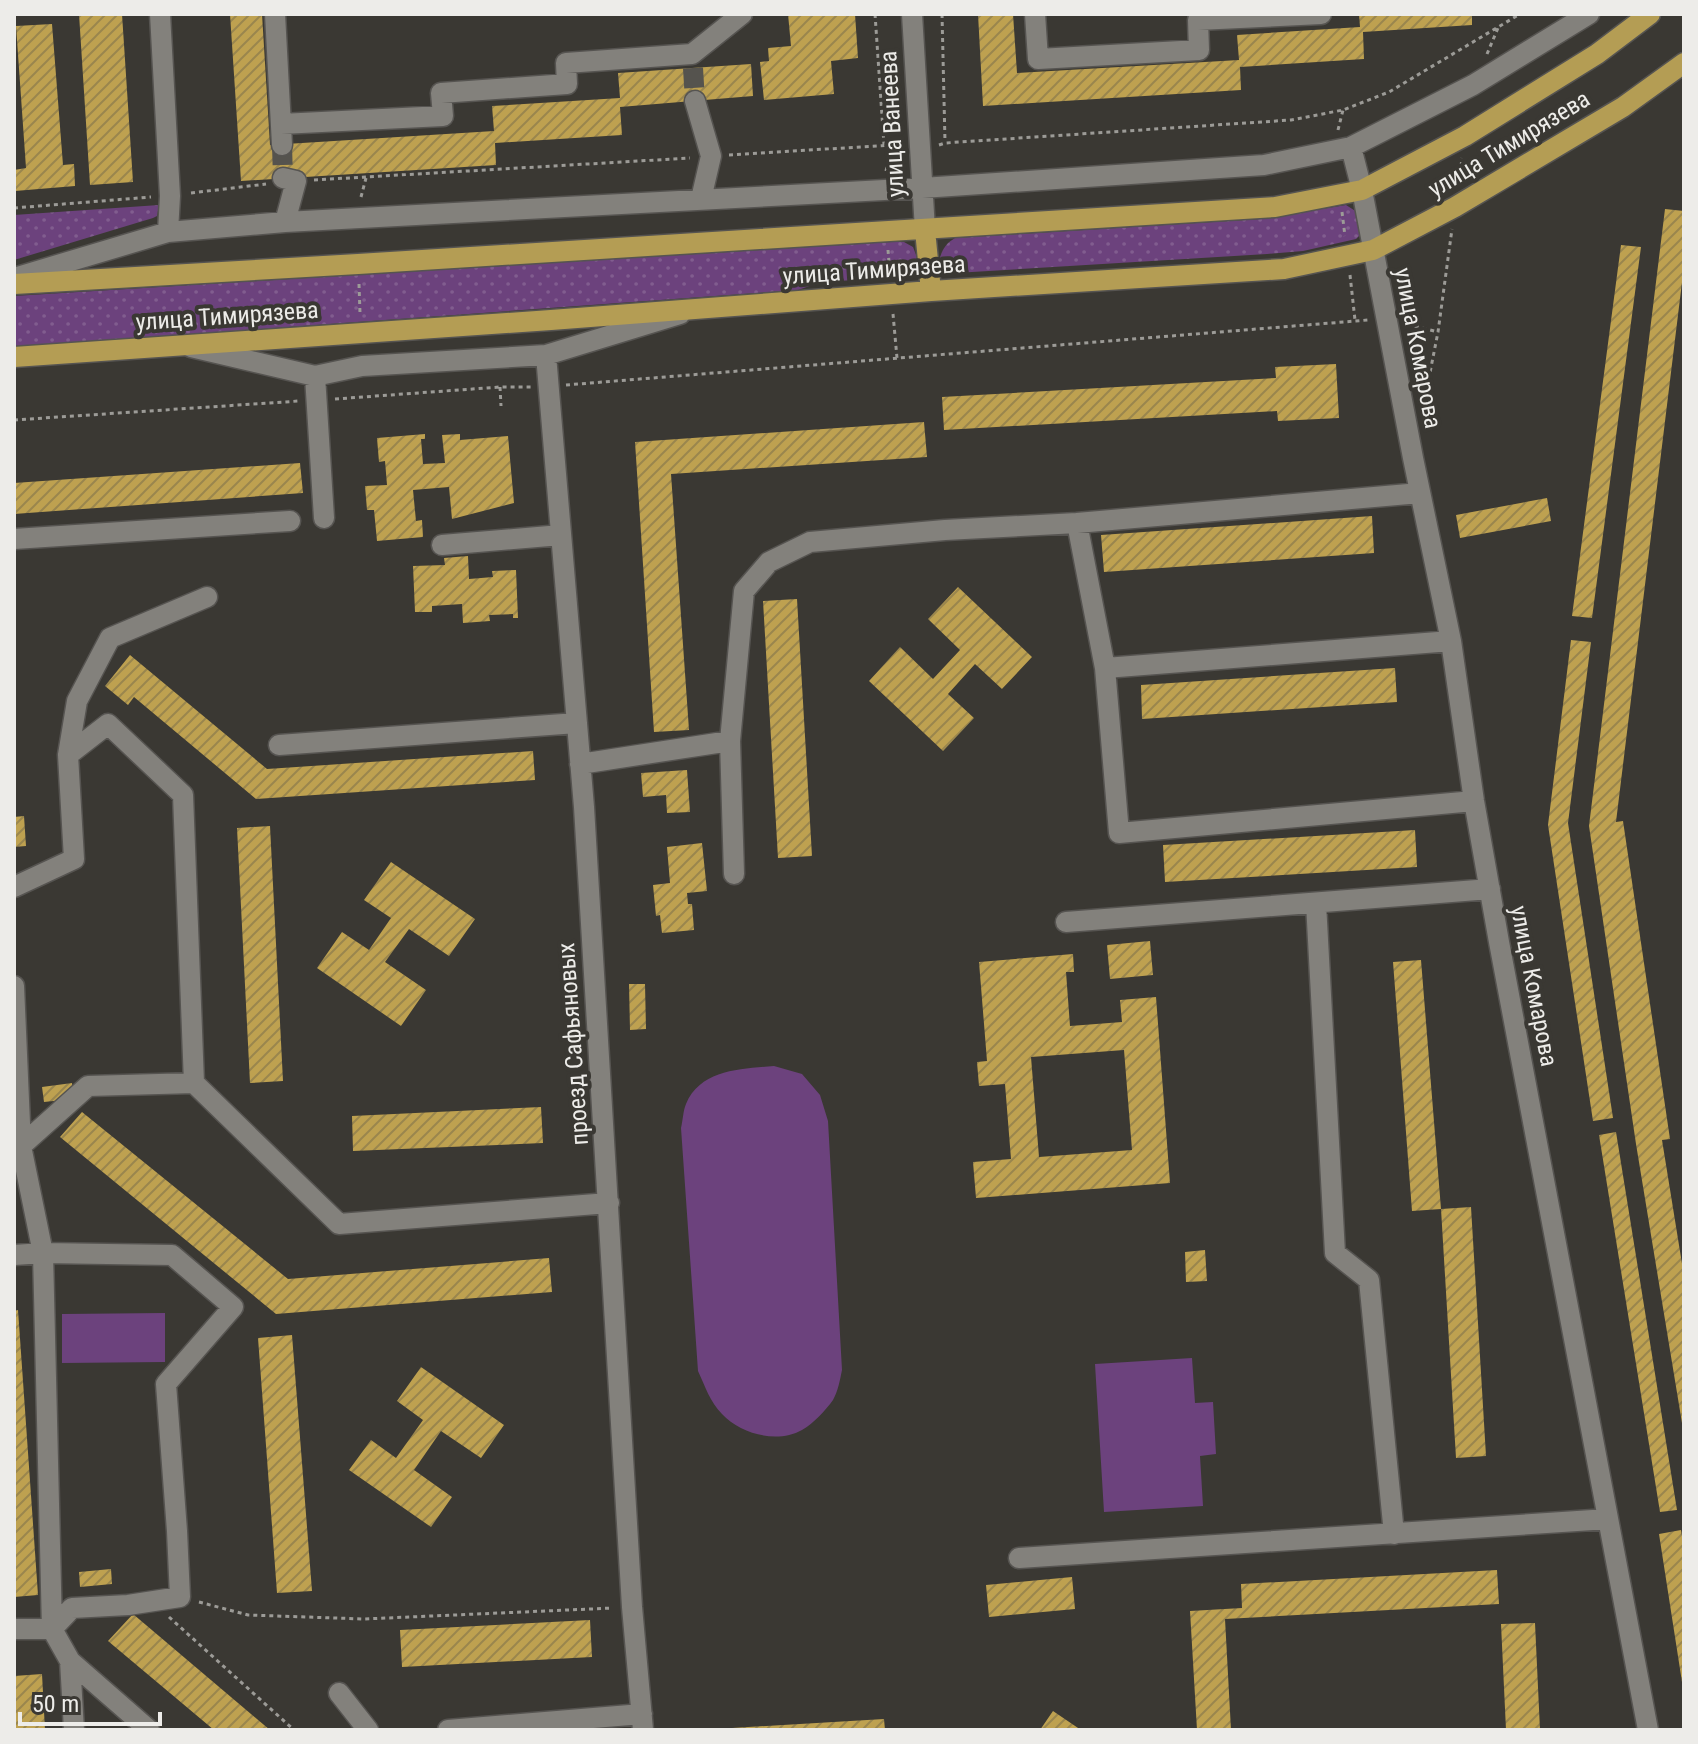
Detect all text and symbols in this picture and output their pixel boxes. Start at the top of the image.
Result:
street label: улица Ванеева [874,50,910,198]
street label: улица Тимирязева [1423,85,1595,203]
street label: улица Тимирязева [782,250,966,290]
street label: улица Комарова [1389,265,1447,431]
street label: улица Тимирязева [135,296,319,336]
street label: улица Комарова [1505,903,1563,1069]
street label: проезд Сафьяновых [552,942,594,1146]
scale bar [20,1676,160,1726]
text: 50 m [32,1690,79,1718]

